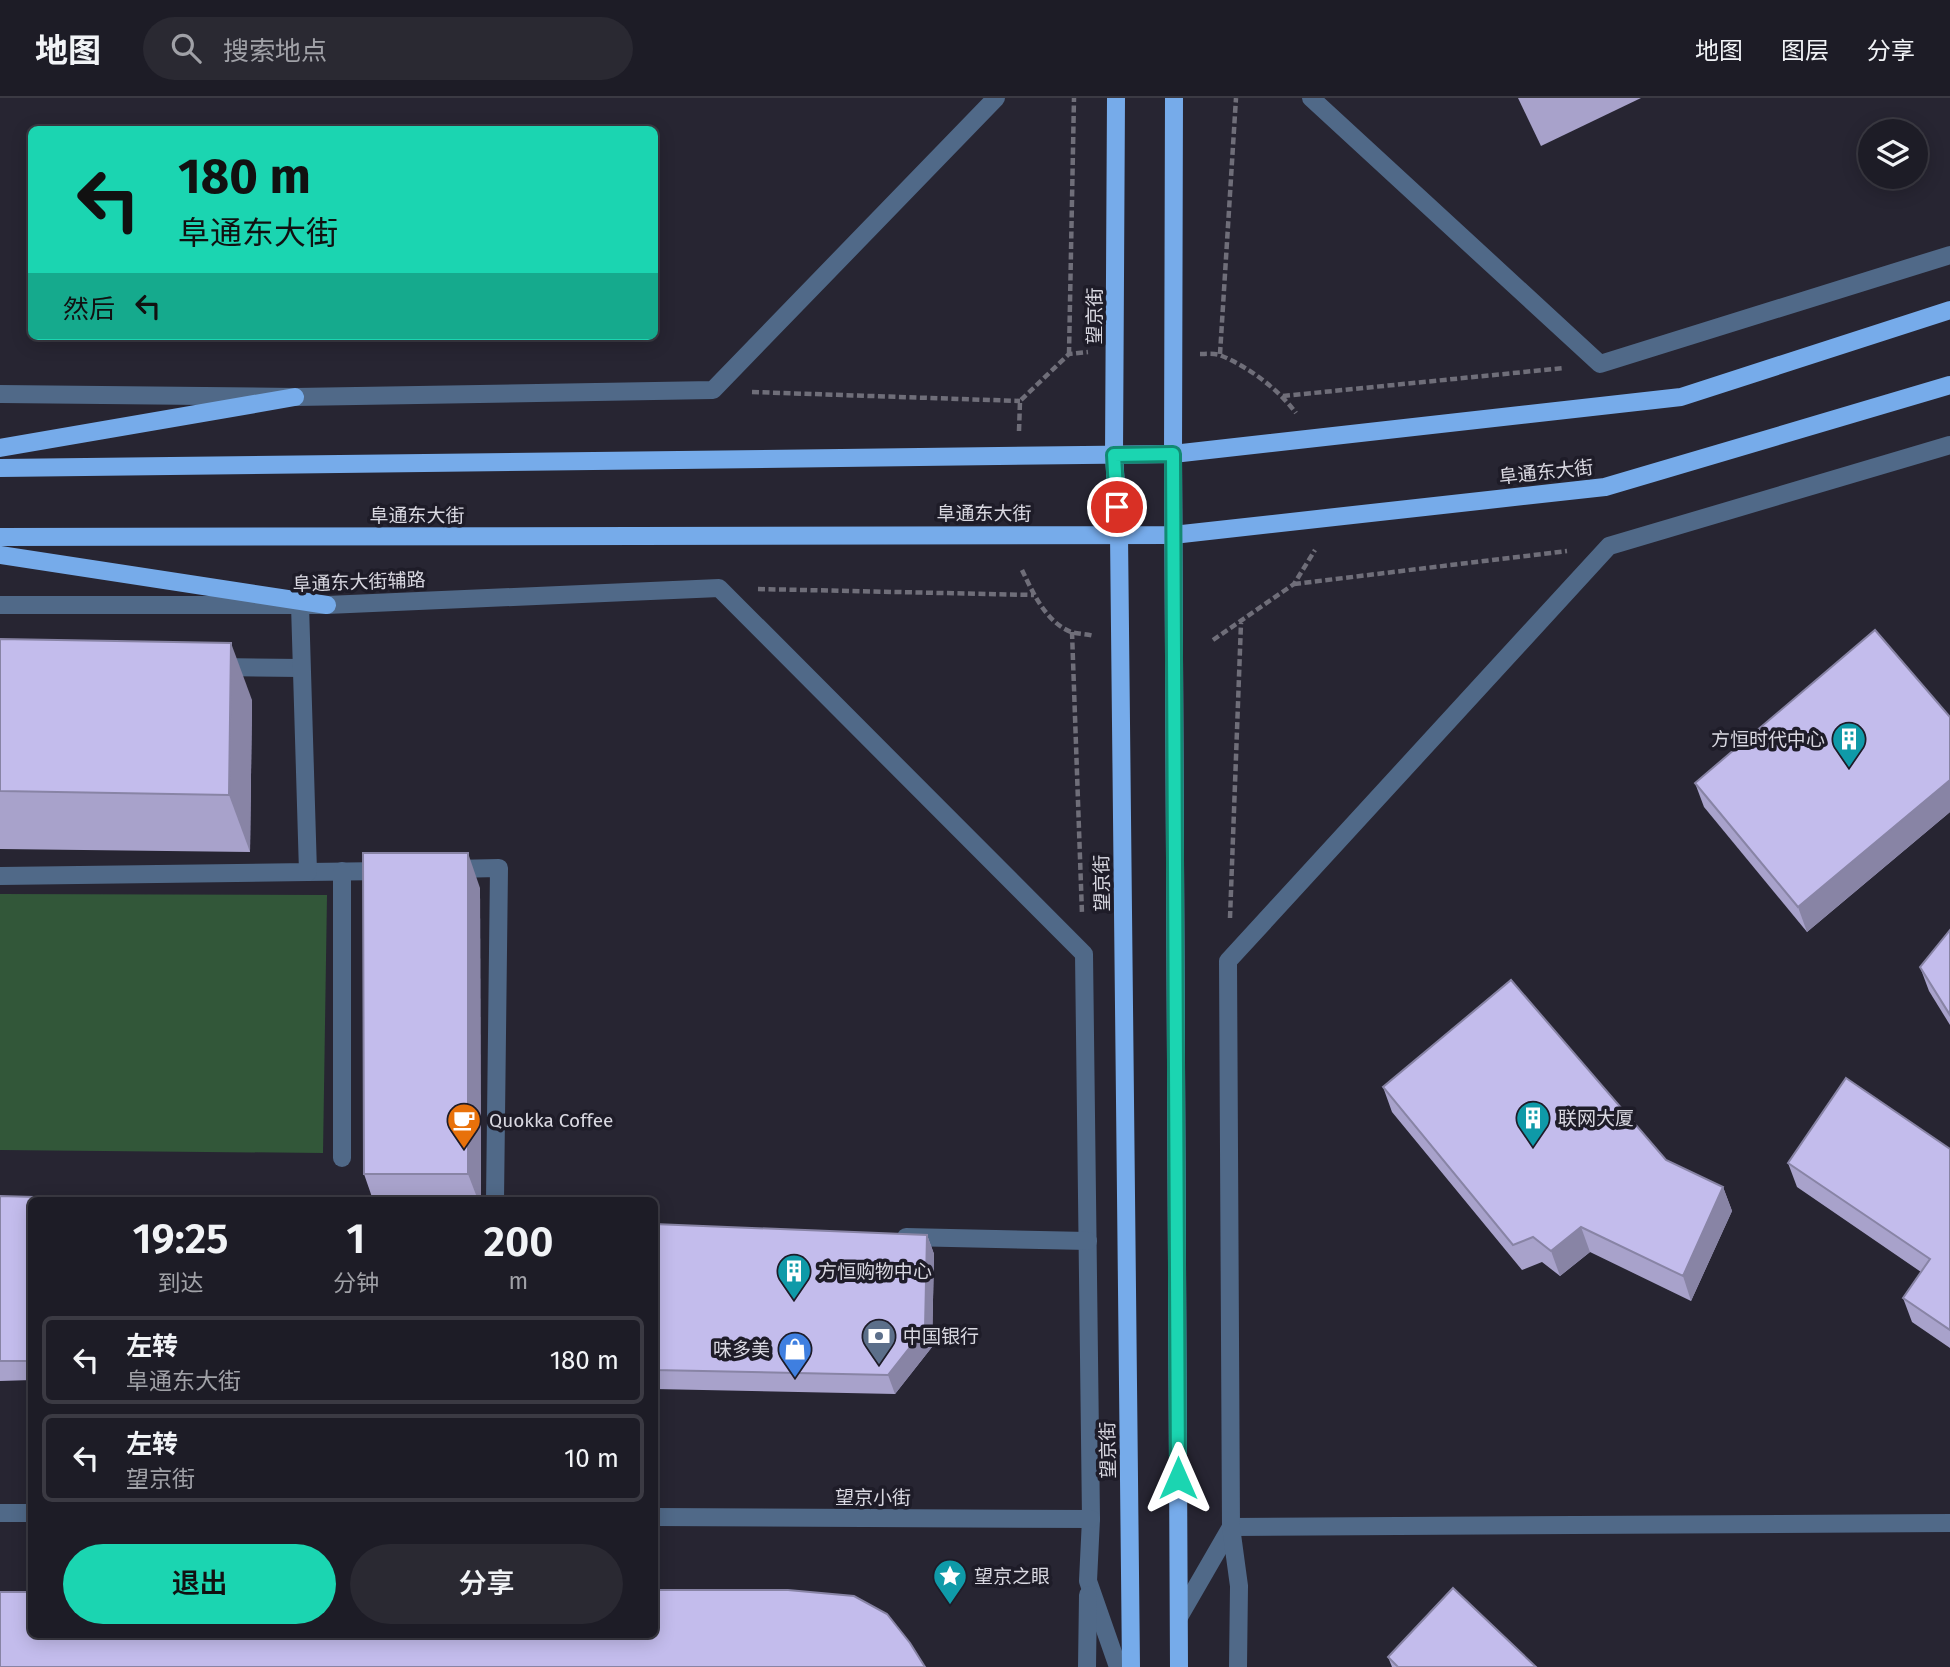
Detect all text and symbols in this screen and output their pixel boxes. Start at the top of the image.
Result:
search box [143,17,633,80]
icon: search [167,29,205,67]
text: 地图 [35,31,101,71]
text: 搜索地点 [223,36,327,67]
text: 地图 [1695,37,1743,65]
text: 图层 [1781,37,1829,65]
text: 分享 [1867,37,1915,65]
map controls [1858,119,1928,189]
button: layers [1858,119,1928,189]
text: 180 m [178,147,311,206]
icon: left [63,154,154,245]
text: 阜通东大街 [178,214,338,252]
icon: left [129,287,167,325]
street label: 望京街 [1083,287,1106,345]
text: 然后 [63,294,115,325]
street label: 阜通东大街 [1498,456,1594,488]
pin [1087,477,1147,537]
icon: arrive [1098,488,1136,526]
street label: 阜通东大街 [936,502,1032,525]
street label: 阜通东大街 [369,504,465,527]
street label: 阜通东大街辅路 [292,568,426,596]
building icon: 方恒时代中心 [1830,720,1868,769]
place label: 方恒时代中心 [1711,728,1825,751]
street label: 望京街 [1090,854,1114,912]
building icon: 联网大厦 [1514,1099,1552,1148]
cafe icon: Quokka Coffee [445,1101,483,1150]
place label: 联网大厦 [1558,1107,1634,1130]
place label: Quokka Coffee [489,1109,613,1132]
text: 19:25 [132,1214,229,1264]
text: 1 [346,1214,366,1264]
text: 200 [483,1217,554,1267]
building icon: 方恒购物中心 [775,1252,813,1301]
place label: 方恒购物中心 [818,1260,932,1283]
text: m [509,1267,528,1295]
text: 到达 [157,1269,203,1297]
text: 分钟 [333,1269,379,1297]
bank icon: 中国银行 [860,1317,898,1366]
place label: 中国银行 [903,1325,979,1348]
shop icon: 味多美 [776,1330,814,1379]
text: 左转 [126,1331,178,1362]
place label: 味多美 [713,1338,770,1361]
icon: left [67,1341,105,1379]
text: 180 m [550,1345,619,1376]
text: 阜通东大街 [126,1367,241,1395]
street label: 望京街 [1096,1421,1120,1479]
text: 左转 [126,1429,178,1460]
icon: left [67,1439,105,1477]
position arrow [1141,1441,1215,1515]
text: 10 m [564,1443,619,1474]
text: 望京街 [126,1465,195,1493]
street label: 望京小街 [835,1486,911,1509]
button: 退出 [63,1544,336,1624]
button: 分享 [350,1544,623,1624]
place icon: 望京之眼 [931,1557,969,1606]
place label: 望京之眼 [974,1565,1050,1588]

